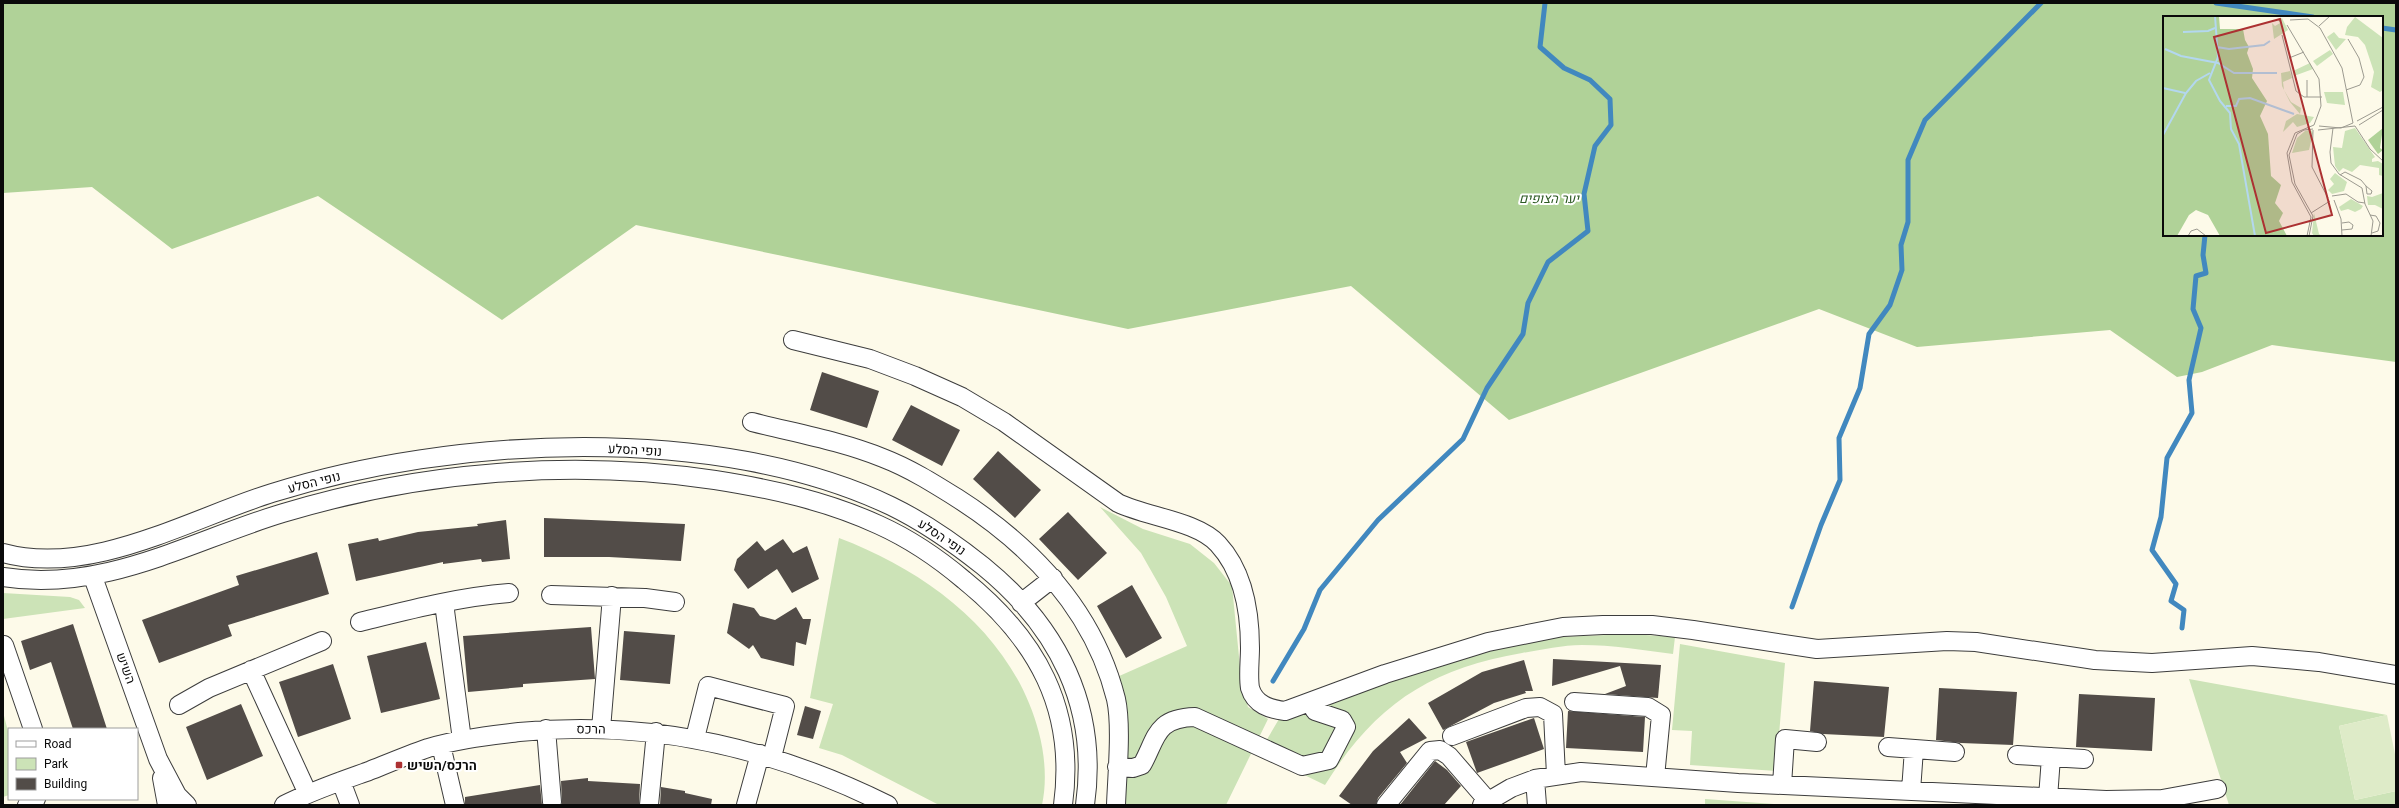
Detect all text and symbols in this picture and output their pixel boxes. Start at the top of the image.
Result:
inset map [2163,16,2383,236]
park label: יער הצופים [1519,189,1580,208]
street label: נופי הסלע [608,439,662,461]
street label: נופי הסלע [286,466,342,498]
street label: נופי הסלע [914,514,970,560]
street label: השיש [112,650,140,686]
street label: הרכס [576,719,606,739]
legend [8,728,138,800]
text: Road [44,735,72,753]
text: Park [44,755,69,773]
place label: הרכס/השיש [407,756,477,775]
marker: הרכס/השיש [394,760,404,770]
text: Building [44,775,87,793]

